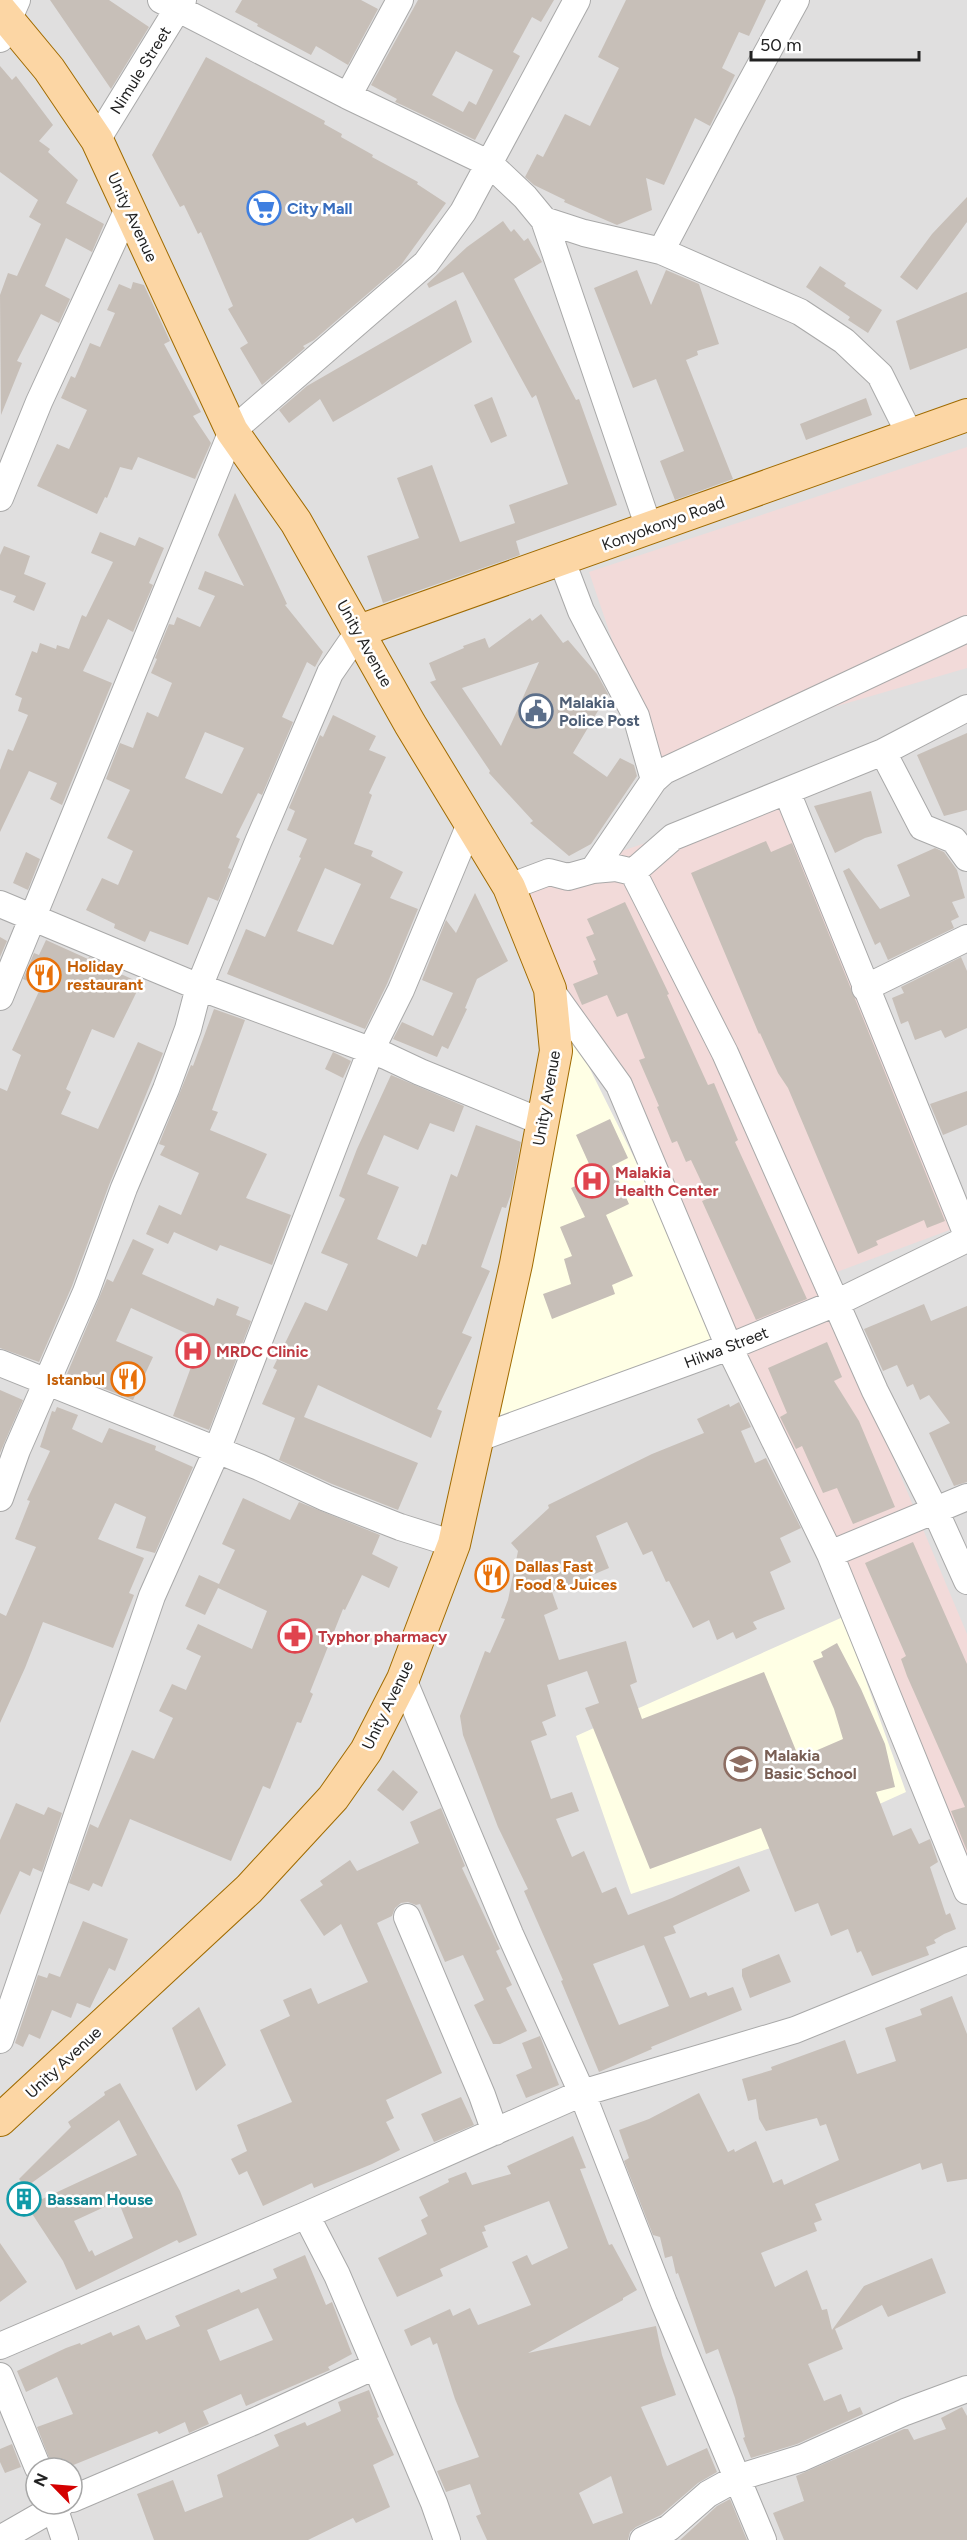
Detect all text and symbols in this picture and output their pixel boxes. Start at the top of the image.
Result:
street label: Nimule Street [106,23,175,118]
scale bar [751,24,919,62]
text: 50 m [760,34,802,56]
street label: Unity Avenue [104,169,162,265]
supermarket icon: City Mall [246,190,282,226]
place label: City Mall [287,199,352,218]
street label: Konyokonyo Road [599,492,727,554]
street label: Unity Avenue [333,596,396,690]
public building icon: Malakia Police Post [518,693,554,729]
place label: Malakia Police Post [559,693,640,730]
restaurant icon: Holiday restaurant [26,957,62,993]
place label: Holiday restaurant [67,957,143,994]
street label: Unity Avenue [529,1049,564,1147]
hospital icon: Malakia Health Center [574,1163,610,1199]
place label: Malakia Health Center [615,1163,718,1200]
street label: Hilwa Street [681,1323,771,1372]
hospital icon: MRDC Clinic [175,1333,211,1369]
place label: MRDC Clinic [216,1342,309,1361]
restaurant icon: Istanbul [110,1361,146,1397]
place label: Istanbul [46,1370,105,1389]
restaurant icon: Dallas Fast Food & Juices [474,1557,510,1593]
place label: Dallas Fast Food & Juices [515,1557,618,1594]
pharmacy icon: Typhor pharmacy [277,1618,313,1654]
place label: Typhor pharmacy [318,1627,448,1646]
street label: Unity Avenue [358,1657,417,1753]
school or university icon: Malakia Basic School [723,1746,759,1782]
place label: Malakia Basic School [764,1746,857,1783]
street label: Unity Avenue [22,2022,105,2102]
building icon: Bassam House [6,2181,42,2217]
place label: Bassam House [47,2190,153,2209]
north arrow [24,2456,84,2516]
text: N [30,2470,52,2489]

